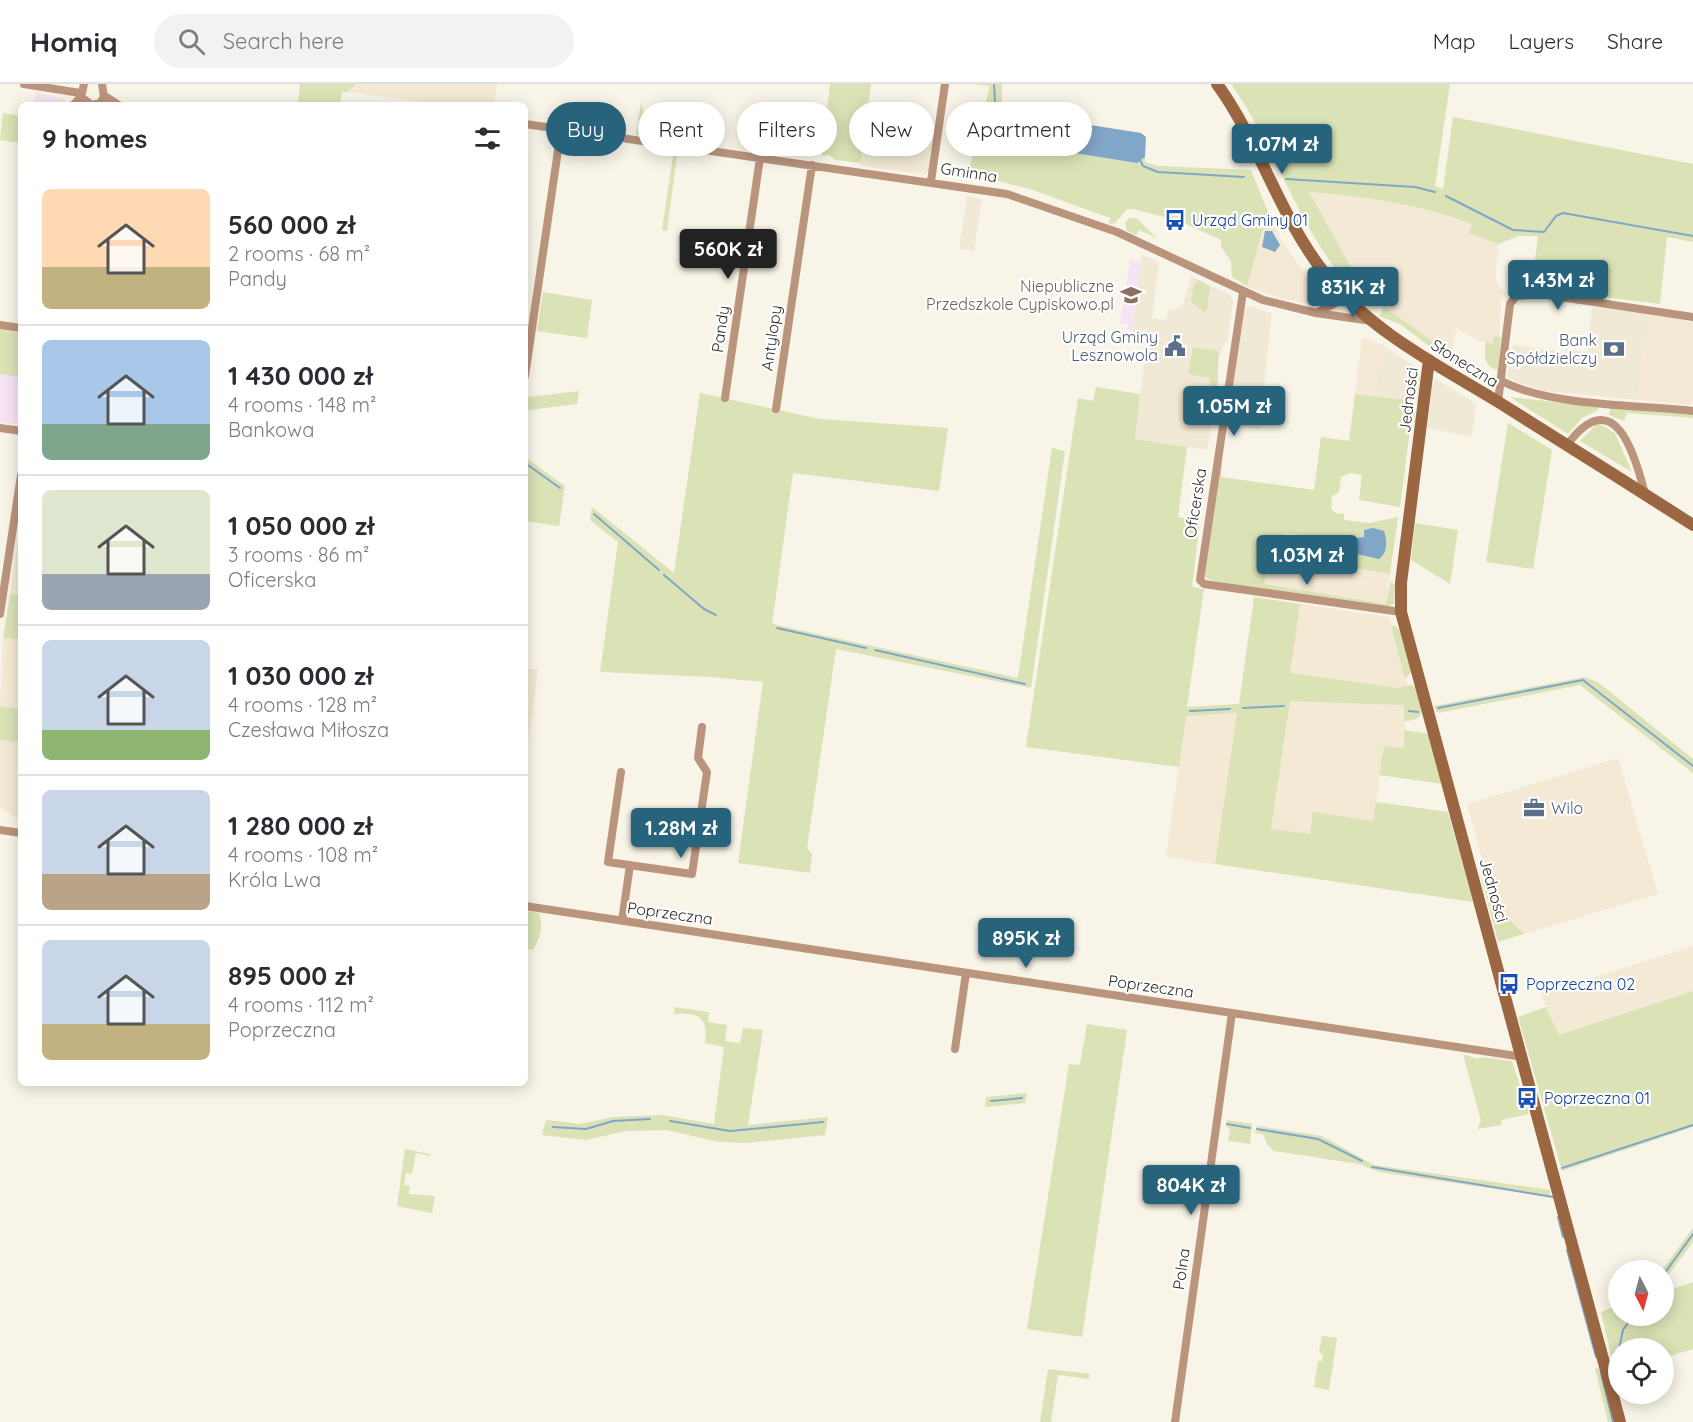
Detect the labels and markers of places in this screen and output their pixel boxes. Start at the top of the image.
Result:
pin: 1.07M zł [1220,124,1344,175]
bus stop icon: Urząd Gminy 01 [1163,208,1187,232]
place label: Urząd Gminy 01 [1192,210,1308,230]
pin: 560K zł [673,229,783,280]
pin: 1.43M zł [1496,260,1620,311]
pin: 831K zł [1298,267,1408,318]
place label: Niepubliczne Przedszkole Cypiskowo.pl [926,276,1114,314]
school or university icon: Niepubliczne Przedszkole Cypiskowo.pl [1119,283,1143,307]
place label: Urząd Gminy Lesznowola [1062,327,1158,365]
place label: Bank Spółdzielczy [1507,330,1597,368]
public building icon: Urząd Gminy Lesznowola [1163,334,1187,358]
bank icon: Bank Spółdzielczy [1602,337,1626,361]
pin: 1.05M zł [1172,386,1296,437]
pin: 1.03M zł [1245,535,1369,586]
office icon: Wilo [1522,796,1546,820]
place label: Wilo [1551,798,1583,818]
pin: 1.28M zł [619,808,743,859]
pin: 895K zł [971,918,1081,969]
bus stop icon: Poprzeczna 02 [1497,972,1521,996]
place label: Poprzeczna 02 [1526,974,1635,994]
bus stop icon: Poprzeczna 01 [1515,1086,1539,1110]
place label: Poprzeczna 01 [1544,1088,1650,1108]
pin: 804K zł [1136,1165,1246,1216]

